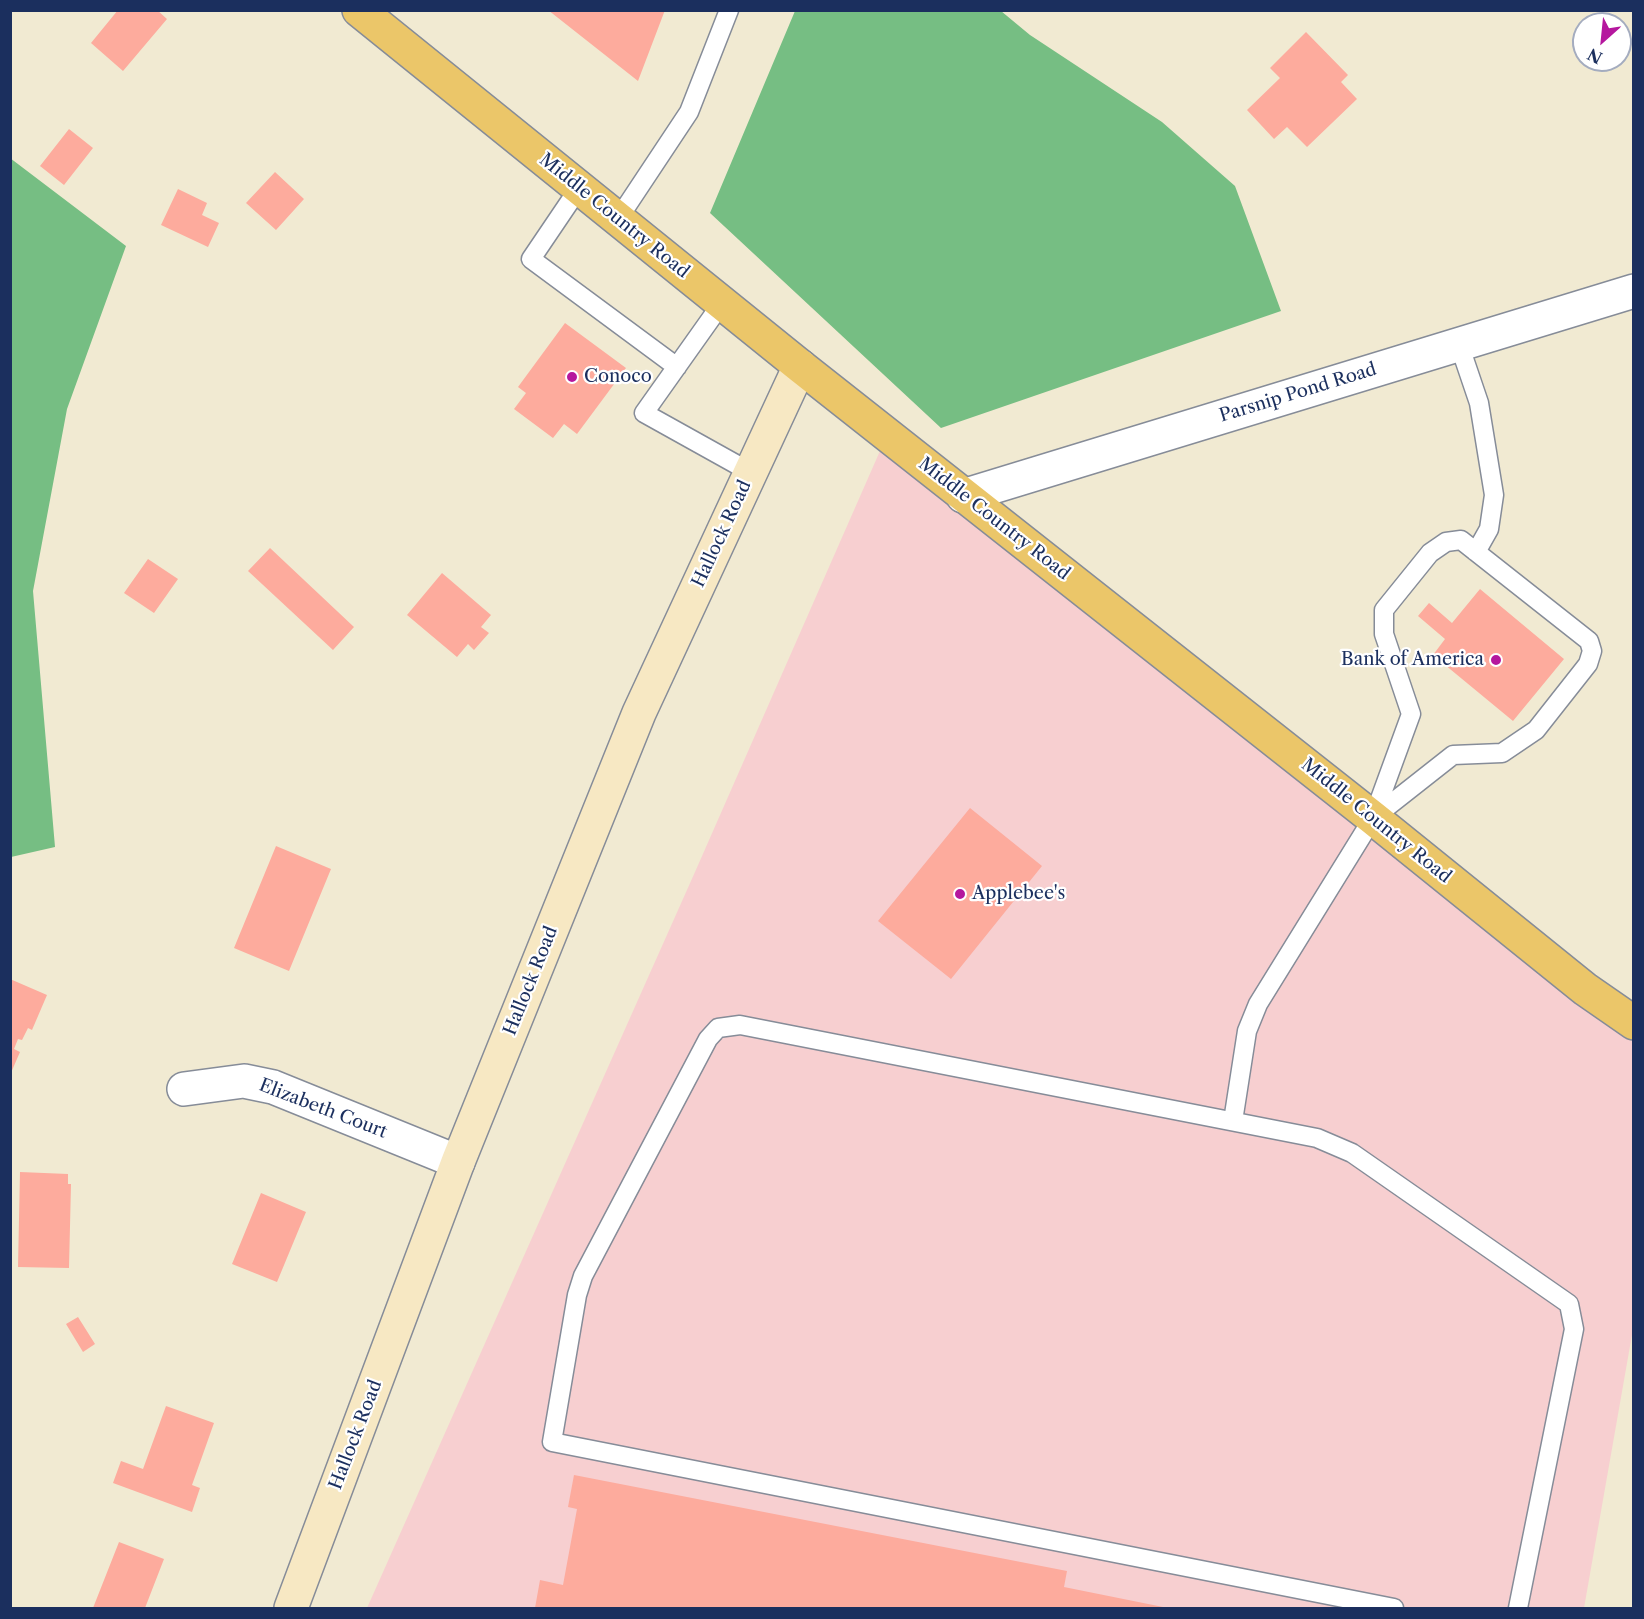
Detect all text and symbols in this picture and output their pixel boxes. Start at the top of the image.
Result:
north arrow [1572,12,1632,72]
text: N [1584,44,1605,68]
street label: Middle Country Road [535,149,693,283]
street label: Parsnip Pond Road [1217,359,1379,427]
place label: Conoco [584,366,652,388]
marker: Conoco [565,370,579,384]
street label: Middle Country Road [914,453,1074,585]
street label: Hallock Road [688,477,756,591]
place label: Bank of America [1341,649,1484,671]
marker: Bank of America [1489,653,1503,667]
street label: Middle Country Road [1297,754,1455,888]
place label: Applebee's [972,883,1065,905]
marker: Applebee's [953,887,967,901]
street label: Hallock Road [499,923,563,1039]
street label: Elizabeth Court [256,1075,390,1143]
street label: Hallock Road [325,1377,387,1493]

